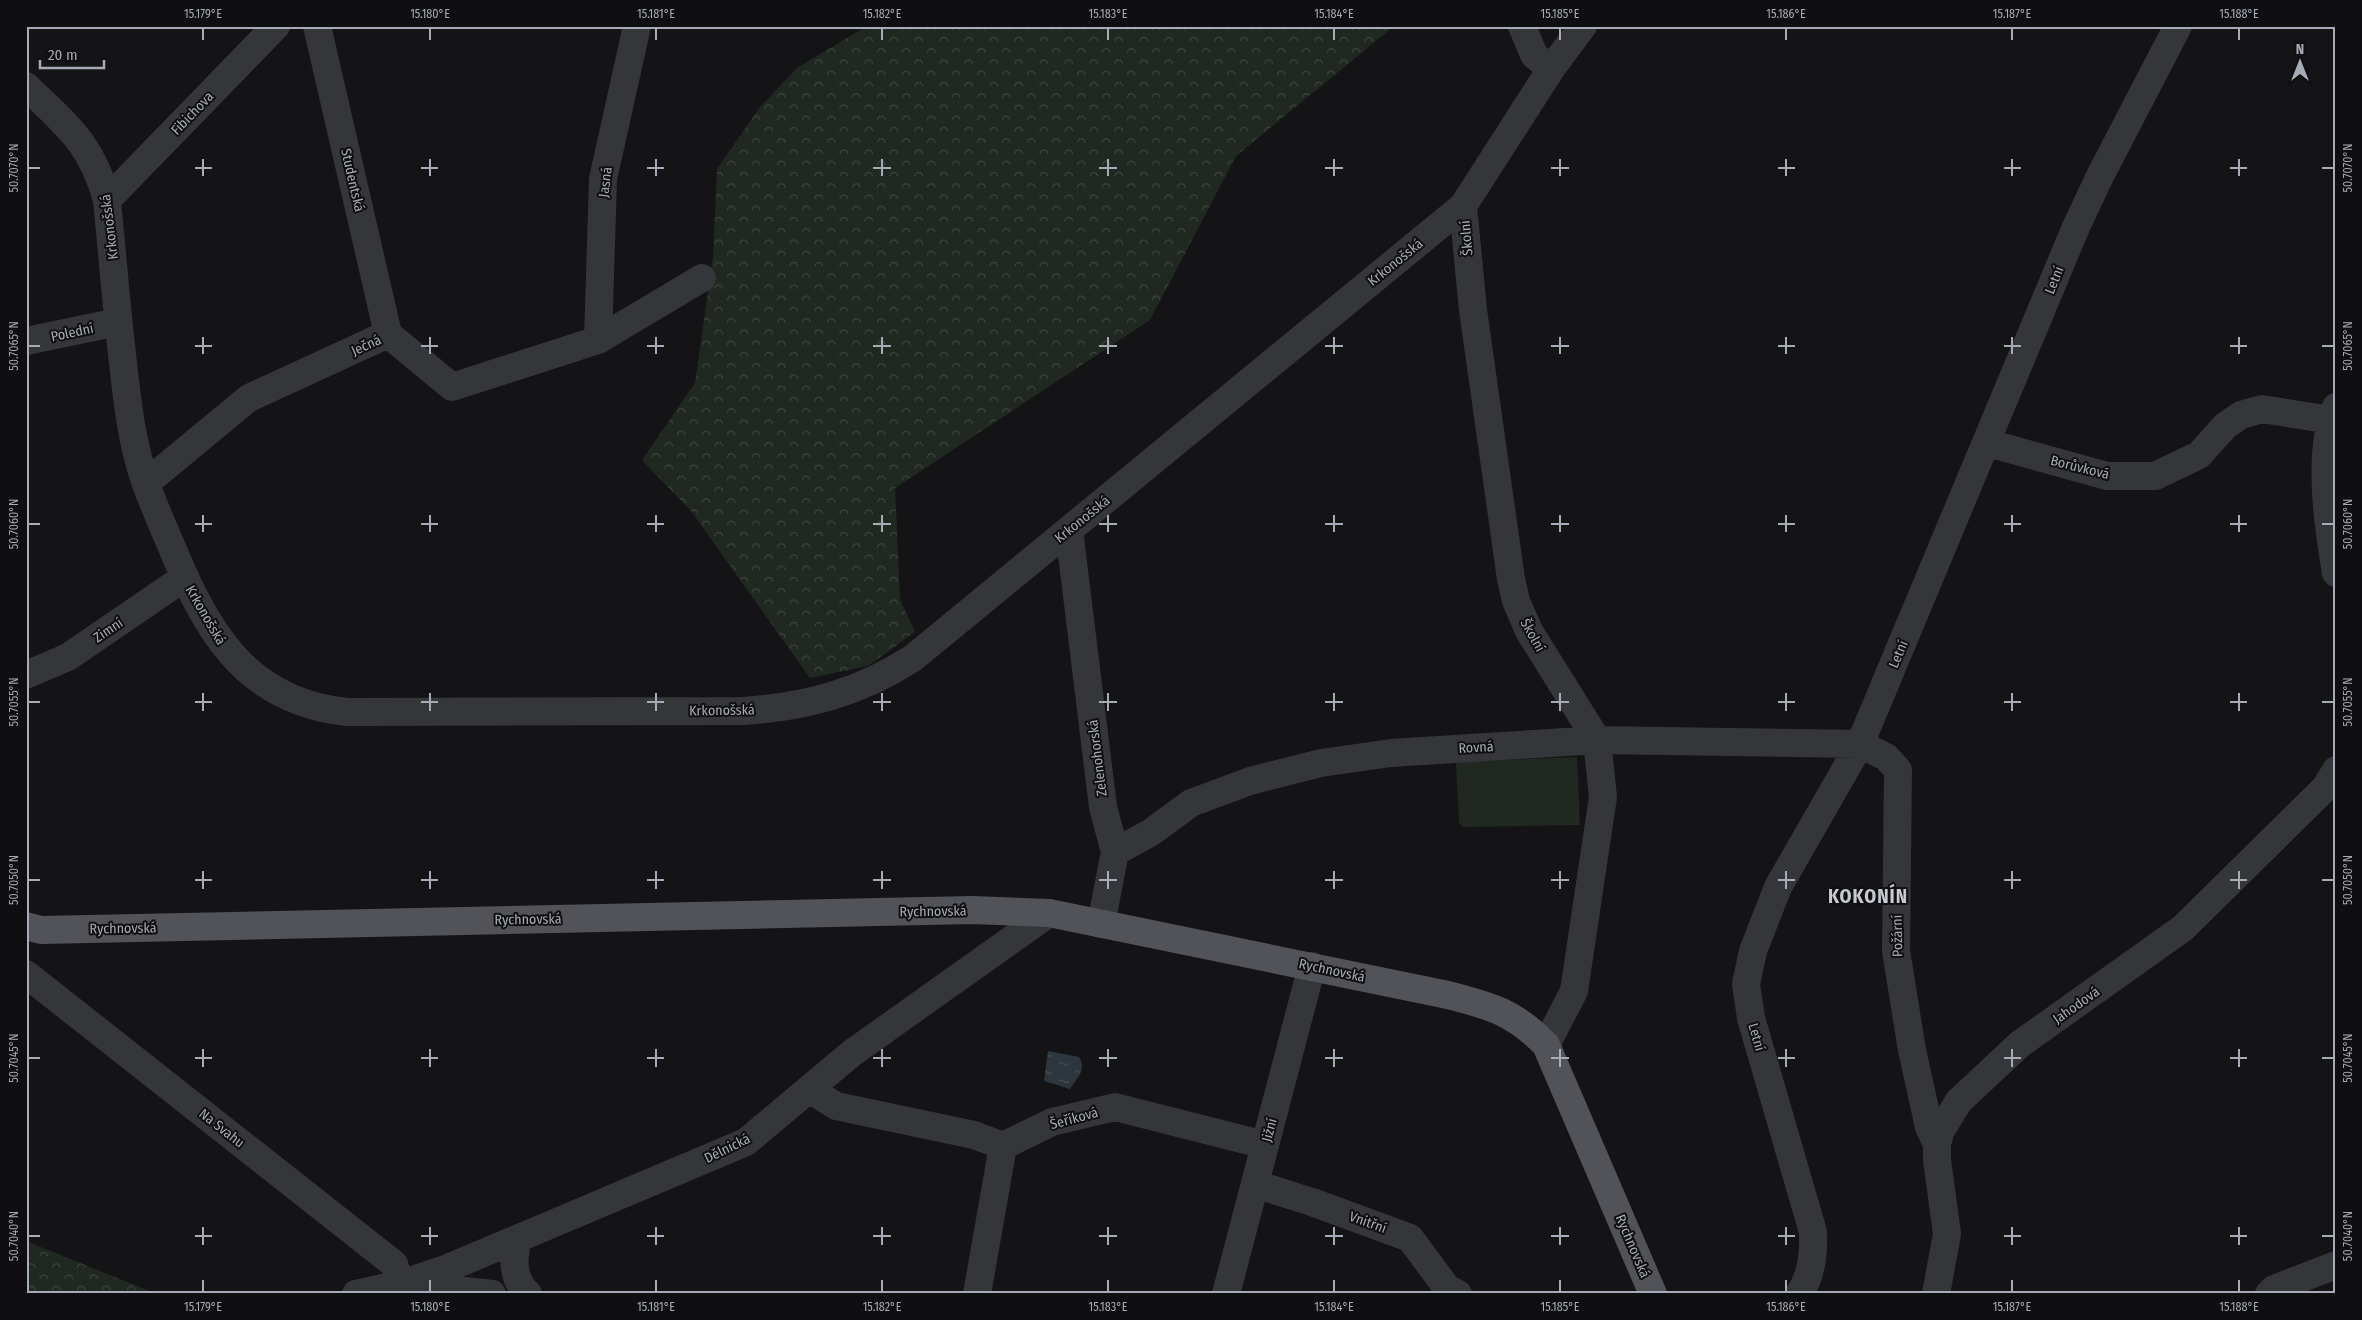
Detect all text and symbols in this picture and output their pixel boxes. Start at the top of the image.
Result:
text: 15.179°E [184,7,222,21]
text: 15.180°E [410,7,450,21]
text: 15.181°E [637,7,675,21]
text: 15.182°E [863,7,902,21]
text: 15.183°E [1089,7,1128,21]
text: 15.184°E [1314,7,1354,21]
text: 15.185°E [1541,7,1580,21]
text: 15.186°E [1766,7,1806,21]
text: 15.187°E [1993,7,2032,21]
text: 15.188°E [2219,7,2259,21]
scale bar [40,38,104,70]
north arrow [2274,38,2324,88]
text: N [2296,41,2304,58]
text: 20 m [48,46,78,64]
street label: Fibichova [168,88,217,139]
text: 50.7070°N [7,144,21,192]
text: 50.7070°N [2341,144,2355,192]
street label: Studentská [337,147,368,214]
street label: Jasná [595,166,616,198]
street label: Krkonošská [97,193,122,261]
street label: Školní [1455,219,1477,256]
street label: Krkonošská [1364,235,1426,290]
street label: Letní [2041,263,2068,296]
street label: Polední [49,320,95,345]
text: 50.7065°N [7,321,21,371]
text: 50.7065°N [2341,321,2355,371]
street label: Ječná [349,331,384,360]
street label: Borůvková [2049,452,2111,483]
street label: Krkonošská [1051,492,1113,547]
text: 50.7060°N [7,499,21,549]
text: 50.7060°N [2341,499,2355,549]
street label: Krkonošská [182,583,229,648]
street label: Zimní [90,614,127,646]
street label: Školní [1517,615,1550,655]
street label: Letní [1885,637,1912,671]
text: 50.7055°N [7,677,21,727]
text: 50.7055°N [2341,677,2355,727]
street label: Krkonošská [689,701,755,720]
street label: Zelenohorská [1084,719,1111,797]
street label: Rovná [1458,738,1494,757]
text: 50.7050°N [7,855,21,905]
text: 50.7050°N [2341,855,2355,905]
district label: KOKONÍN [1828,883,1908,908]
street label: Rychnovská [899,902,967,921]
street label: Rychnovská [494,910,562,929]
street label: Požární [1889,914,1906,957]
street label: Rychnovská [89,919,157,938]
street label: Rychnovská [1297,955,1367,986]
street label: Jahodová [2050,983,2103,1028]
street label: Letní [1744,1021,1769,1054]
text: 50.7045°N [7,1033,21,1083]
text: 50.7045°N [2341,1033,2355,1083]
street label: Šeříková [1048,1103,1100,1133]
street label: Na Svahu [196,1105,248,1151]
street label: Jižní [1258,1116,1281,1144]
street label: Dělnická [702,1130,753,1167]
street label: Vnitřní [1347,1208,1389,1237]
text: 50.7040°N [7,1211,21,1261]
text: 50.7040°N [2341,1211,2355,1261]
street label: Rychnovská [1612,1212,1654,1281]
text: 15.179°E [184,1300,222,1314]
text: 15.180°E [410,1300,450,1314]
text: 15.181°E [637,1300,675,1314]
text: 15.182°E [863,1300,902,1314]
text: 15.183°E [1089,1300,1128,1314]
text: 15.184°E [1314,1300,1354,1314]
text: 15.185°E [1541,1300,1580,1314]
text: 15.186°E [1766,1300,1806,1314]
text: 15.187°E [1993,1300,2032,1314]
text: 15.188°E [2219,1300,2259,1314]

